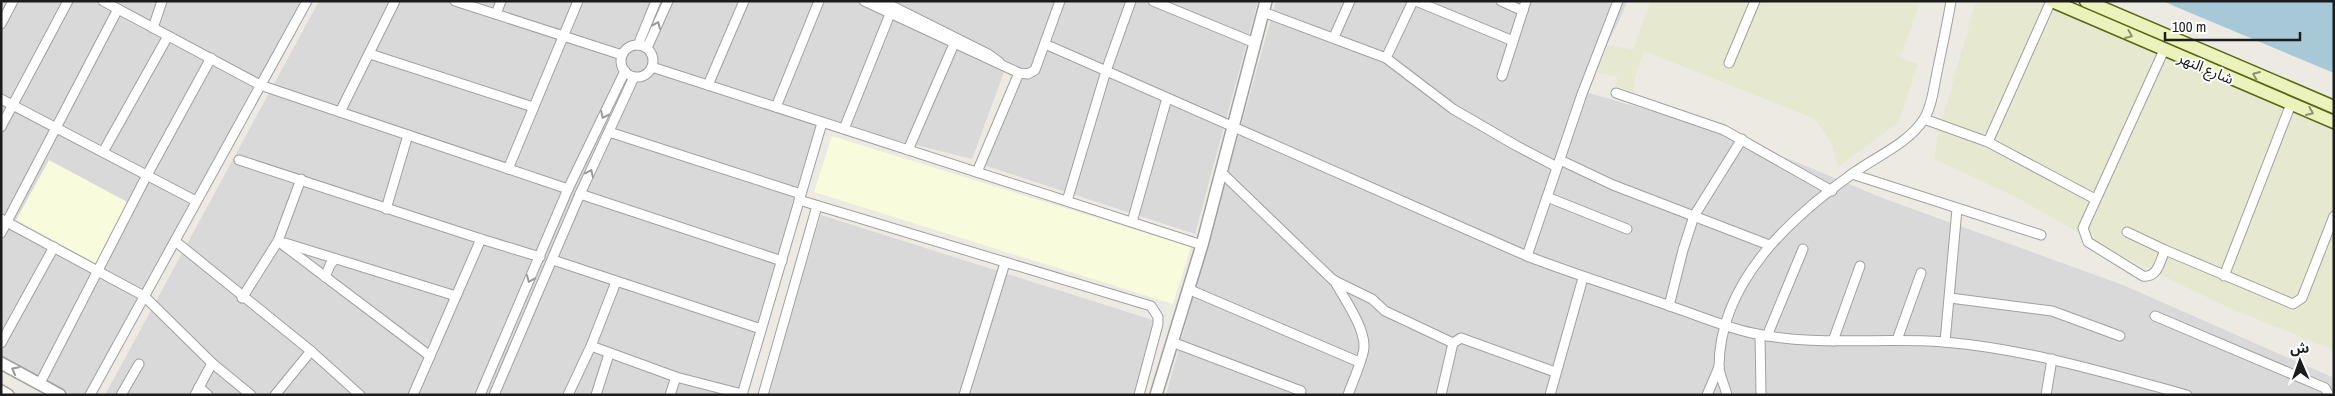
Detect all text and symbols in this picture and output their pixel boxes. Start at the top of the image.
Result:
scale bar [2165,10,2300,42]
text: 100 m [2172,16,2206,37]
one-way arrow [651,21,662,30]
one-way arrow [2124,28,2133,39]
street label: شارع النهر [2173,46,2237,91]
one-way arrow [2253,70,2261,80]
one-way arrow [2305,105,2314,116]
one-way arrow [600,110,610,119]
one-way arrow [583,169,594,178]
one-way arrow [526,274,537,283]
north arrow [2275,336,2325,386]
text: ش [2290,339,2309,357]
one-way arrow [12,366,21,376]

